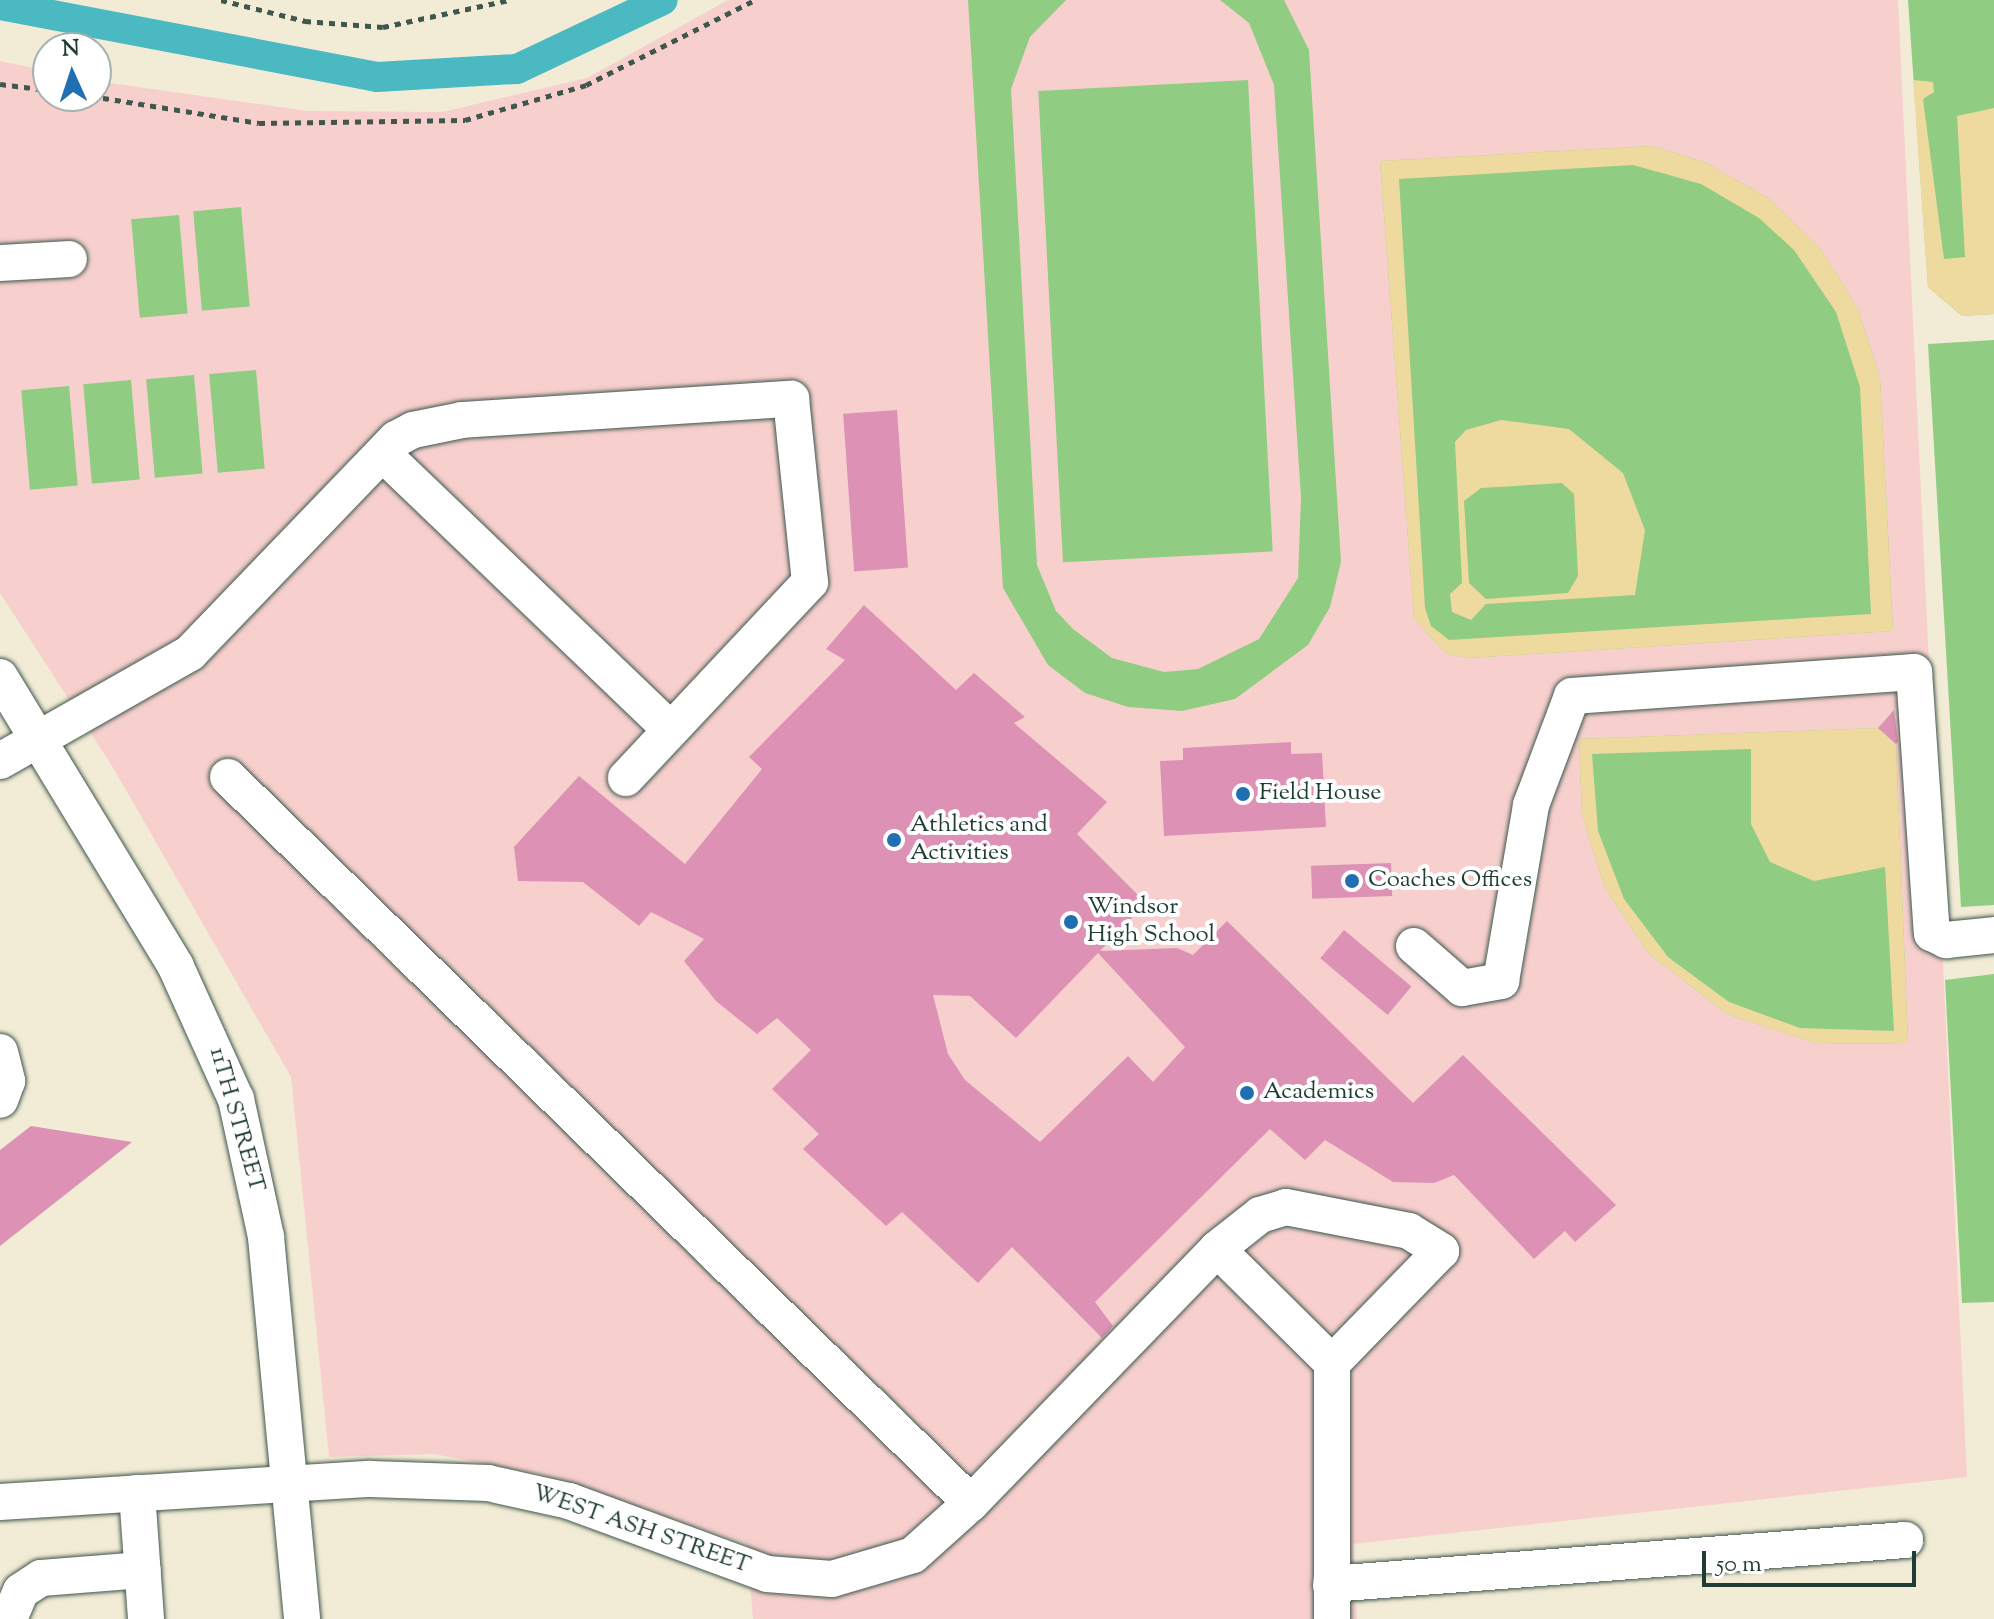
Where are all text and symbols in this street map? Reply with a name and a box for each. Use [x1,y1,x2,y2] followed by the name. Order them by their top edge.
[32,32,112,112] north arrow
[61,34,80,66] text: N
[1259,780,1381,808] place label: Field House
[1234,785,1252,803] marker: Field House
[910,812,1048,868] place label: Athletics and Activities
[885,831,903,849] marker: Athletics and Activities
[1368,867,1532,895] place label: Coaches Offices
[1343,872,1361,890] marker: Coaches Offices
[1087,894,1215,950] place label: Windsor High School
[1062,913,1080,931] marker: Windsor High School
[202,1044,270,1196] street label: 11TH STREET
[1263,1079,1374,1107] place label: Academics
[1238,1084,1256,1102] marker: Academics
[528,1479,754,1581] street label: WEST ASH STREET
[1706,1535,1920,1585] scale bar
[1716,1548,1762,1582] text: 50 m

